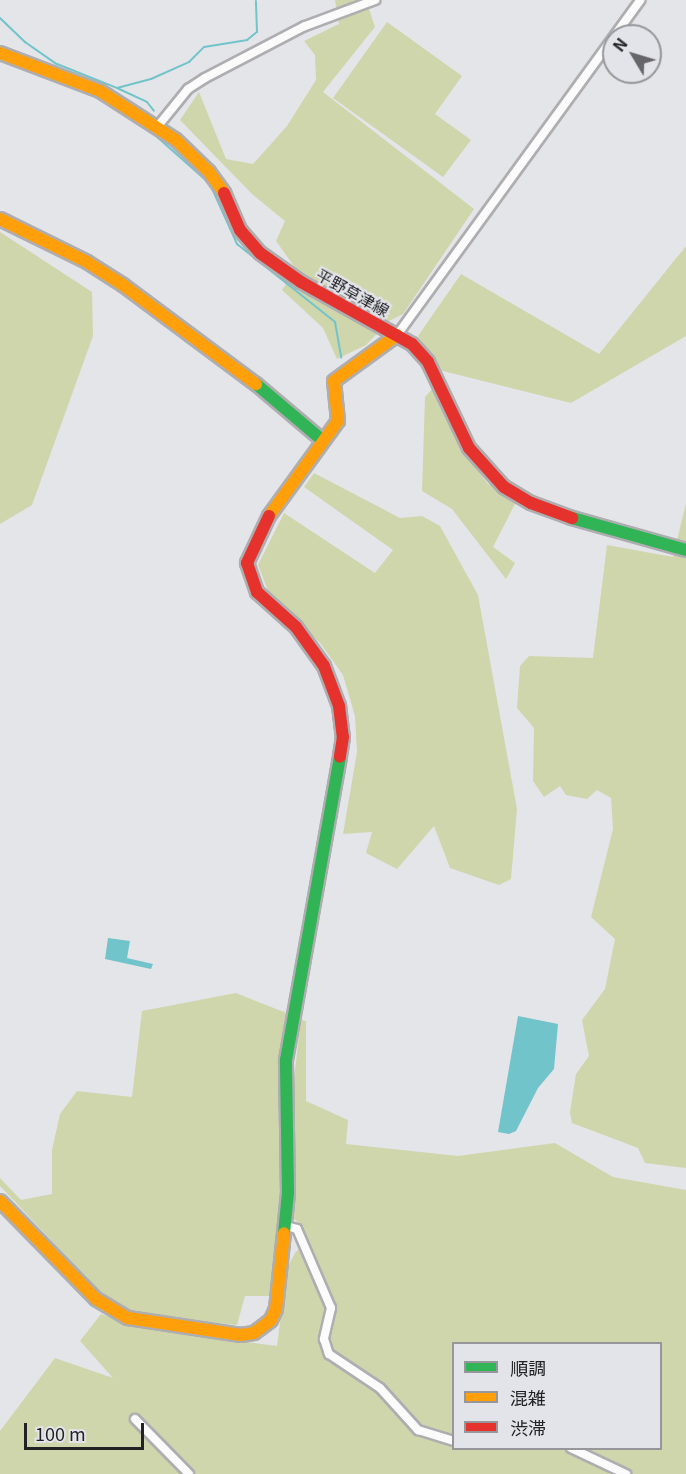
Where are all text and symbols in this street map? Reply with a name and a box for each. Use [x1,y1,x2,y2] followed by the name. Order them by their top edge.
[602,24,662,84] north arrow
[606,32,633,56] text: N
[313,264,393,320] street label: 平野草津線
[452,1342,662,1450] legend
[510,1354,546,1380] text: 順調
[510,1384,546,1410] text: 混雑
[27,1411,147,1449] scale bar
[510,1414,546,1440] text: 渋滞
[35,1420,86,1446] text: 100 m

